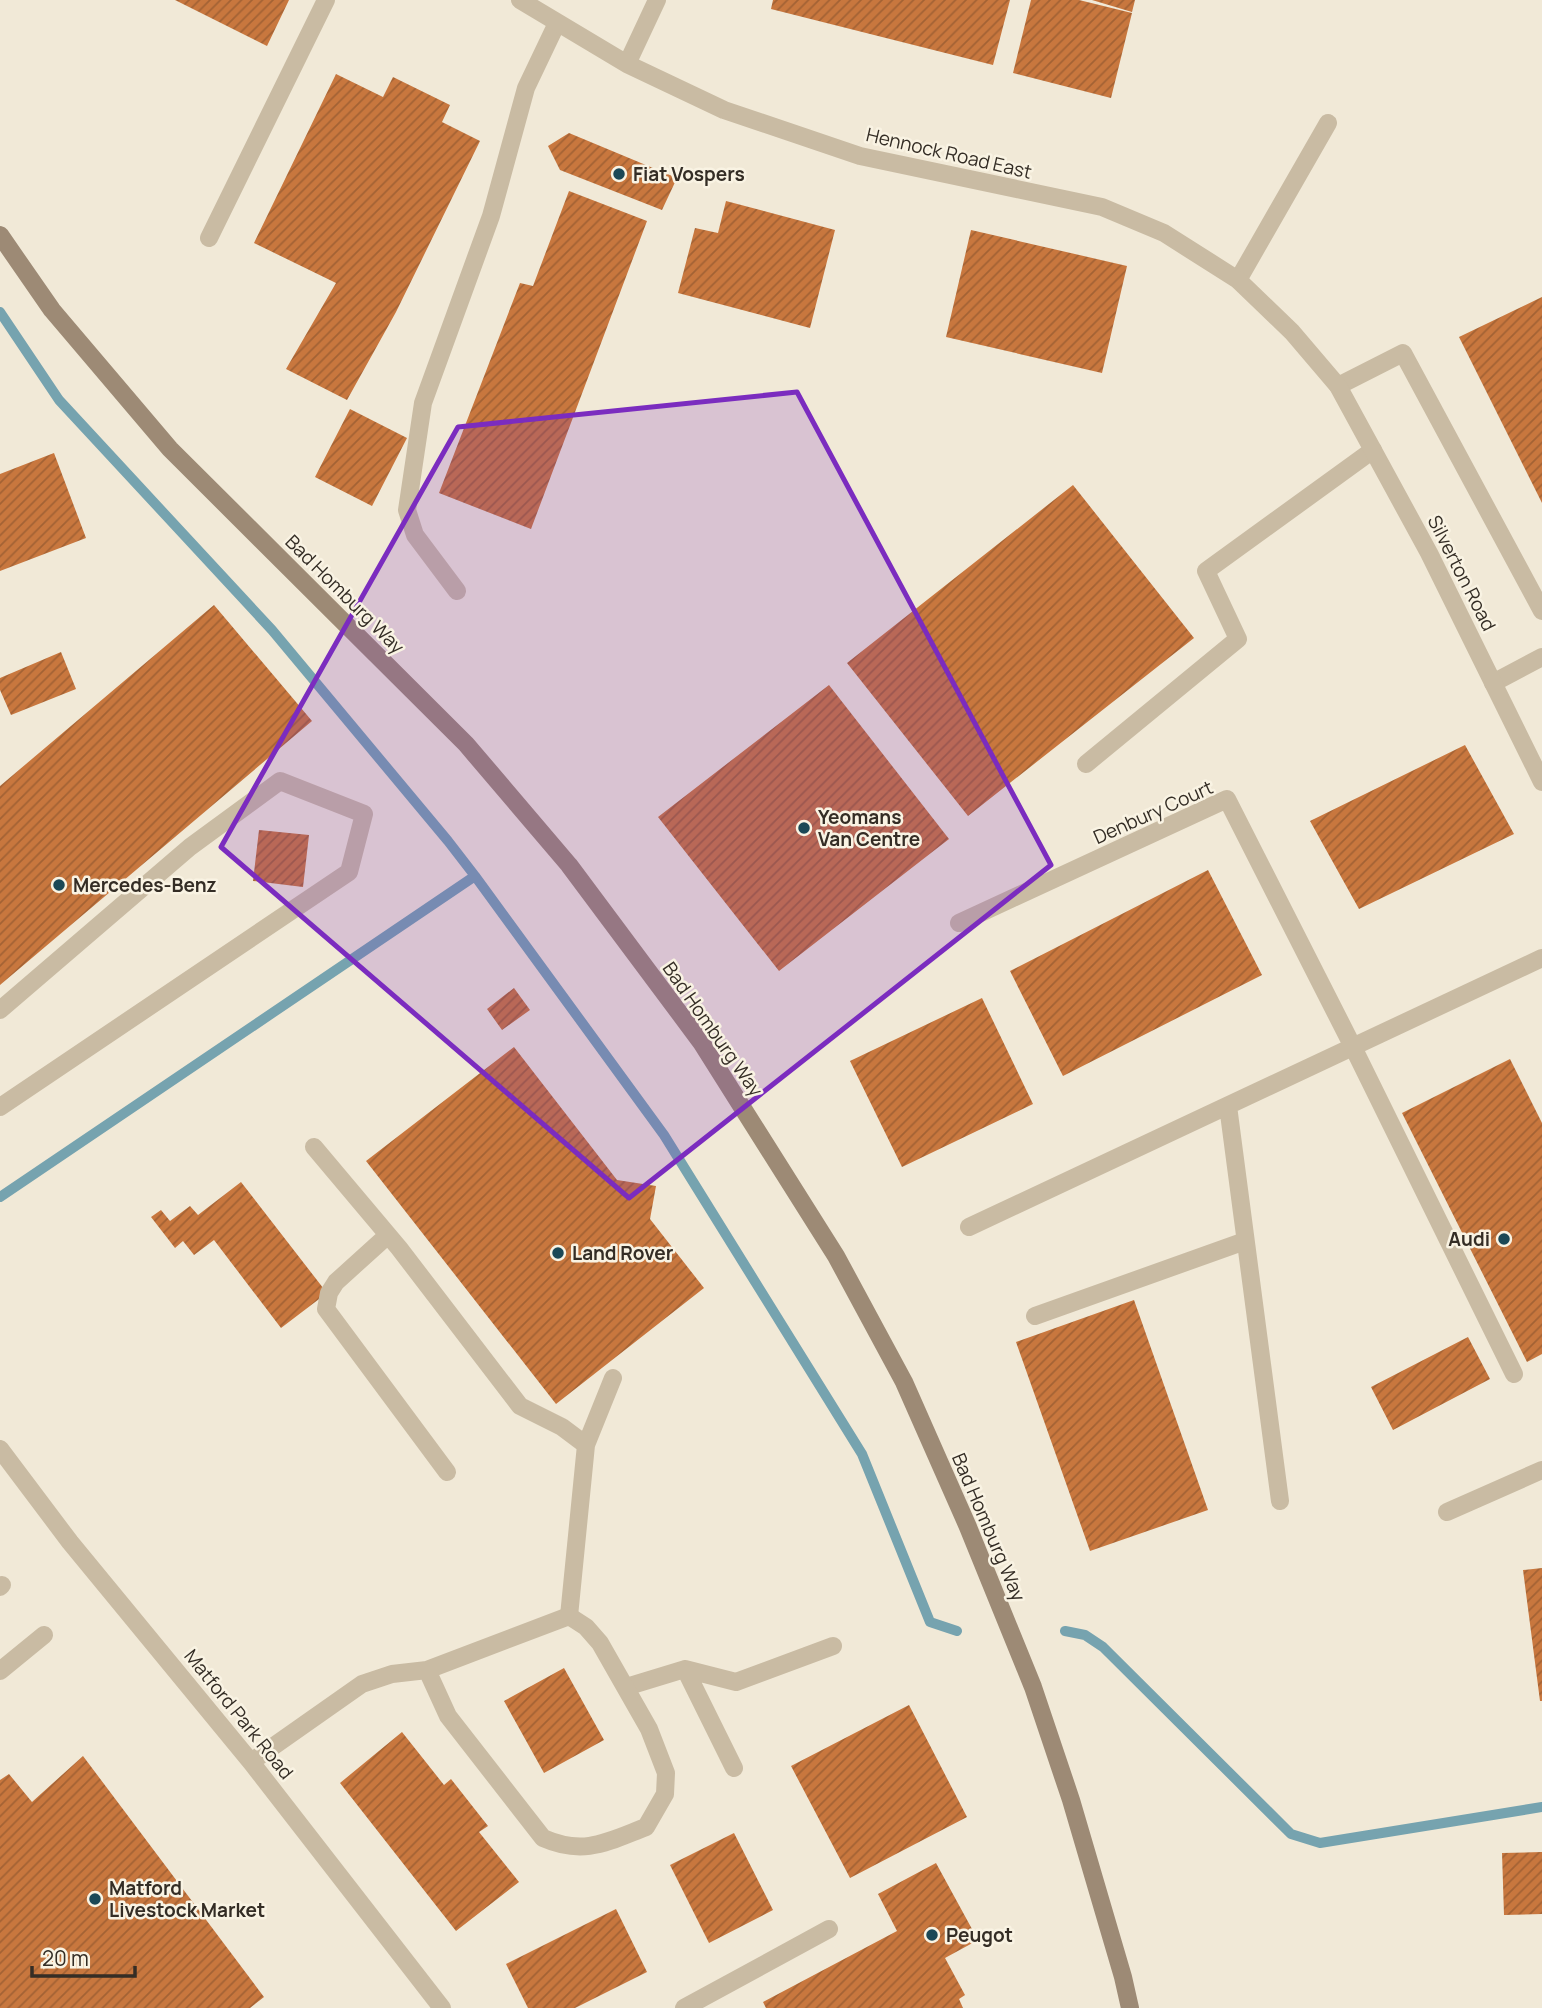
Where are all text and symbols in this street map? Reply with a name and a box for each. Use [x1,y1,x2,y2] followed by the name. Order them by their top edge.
[864,121,1034,185] street label: Hennock Road East
[633,161,745,187] place label: Fiat Vospers
[611,166,627,182] marker: Fiat Vospers
[1422,511,1502,635] street label: Silverton Road
[280,529,410,659] street label: Bad Homburg Way
[1089,774,1217,850] street label: Denbury Court
[818,804,920,852] place label: Yeomans Van Centre
[796,820,812,836] marker: Yeomans Van Centre
[73,872,217,898] place label: Mercedes-Benz
[51,877,67,893] marker: Mercedes-Benz
[657,957,769,1101] street label: Bad Homburg Way
[1448,1226,1490,1252] place label: Audi
[1496,1231,1512,1247] marker: Audi
[572,1240,674,1266] place label: Land Rover
[550,1245,566,1261] marker: Land Rover
[946,1449,1032,1605] street label: Bad Homburg Way
[179,1644,299,1784] street label: Matford Park Road
[109,1875,265,1923] place label: Matford Livestock Market
[87,1891,103,1907] marker: Matford Livestock Market
[946,1922,1013,1948] place label: Peugot
[924,1927,940,1943] marker: Peugot
[32,1934,135,1978] scale bar
[42,1944,89,1972] text: 20 m

